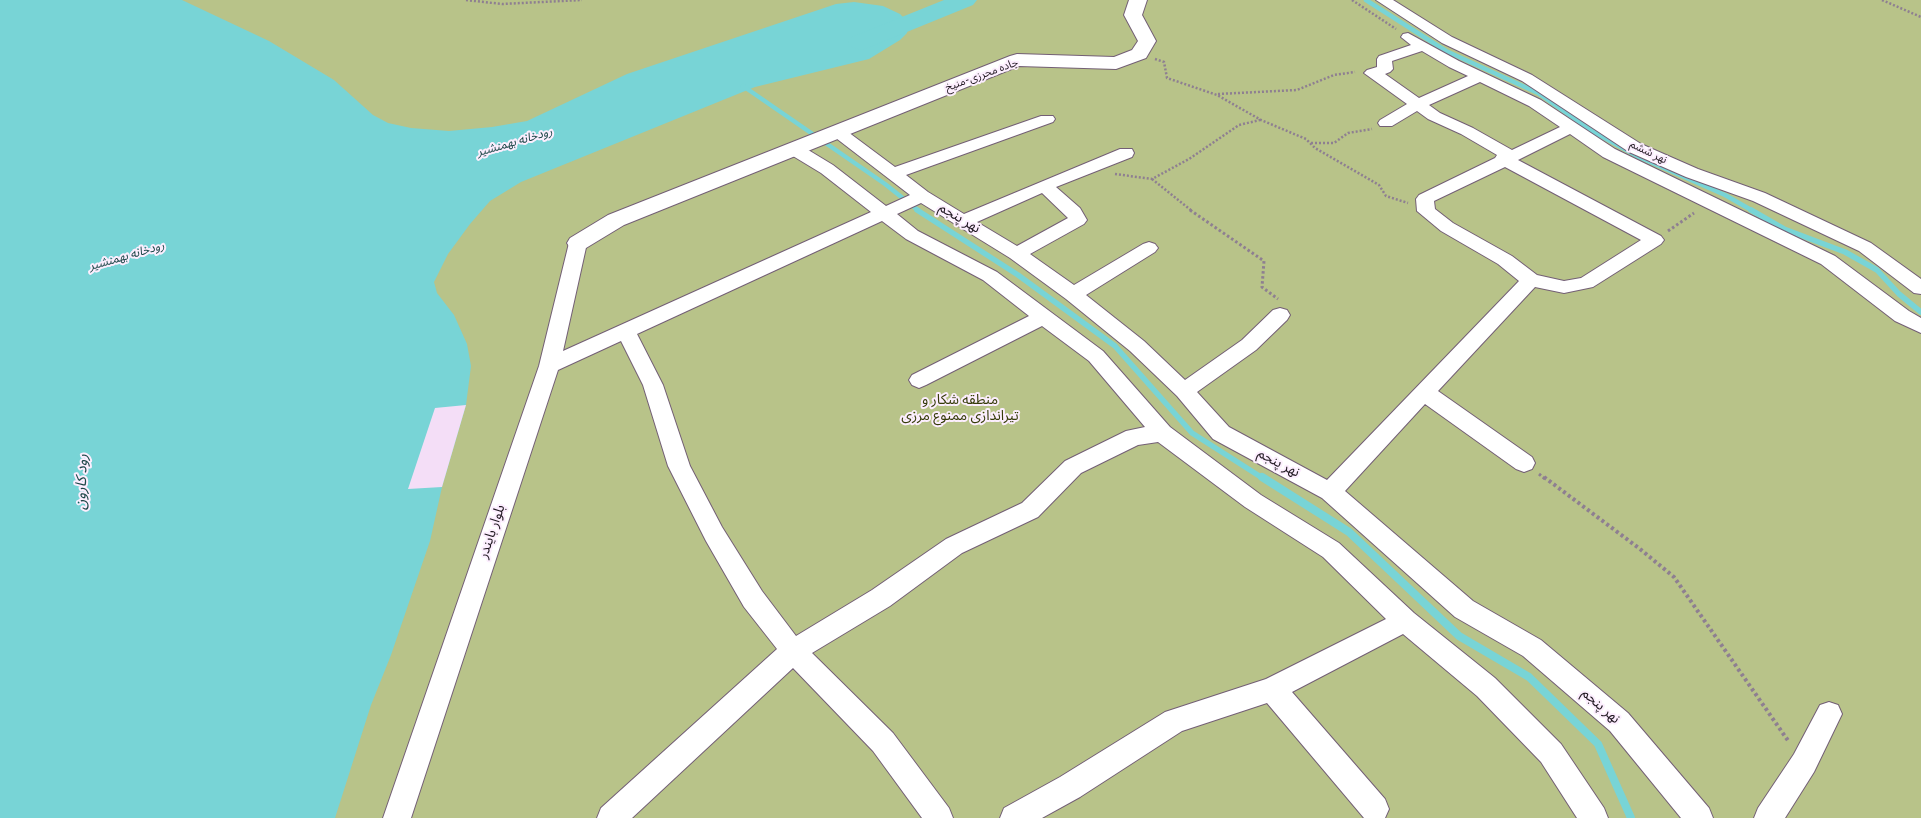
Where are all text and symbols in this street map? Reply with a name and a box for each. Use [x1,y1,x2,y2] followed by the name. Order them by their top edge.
[944,57,1020,95] street label: جاده محرزی-منیخ
[476,125,554,161] water label: رودخانه بهمنشیر
[1627,138,1669,168] street label: نهر ششم
[935,200,983,238] street label: نهر پنجم
[88,239,166,275] water label: رودخانه بهمنشیر
[901,393,1019,426] park label: منطقه شکار و تیراندازی ممنوع مرزی
[1254,446,1302,482] street label: نهر پنجم
[73,454,93,510] water label: رود کارون
[476,503,510,561] street label: بلوار بایندر
[1577,686,1623,728] street label: نهر پنجم

